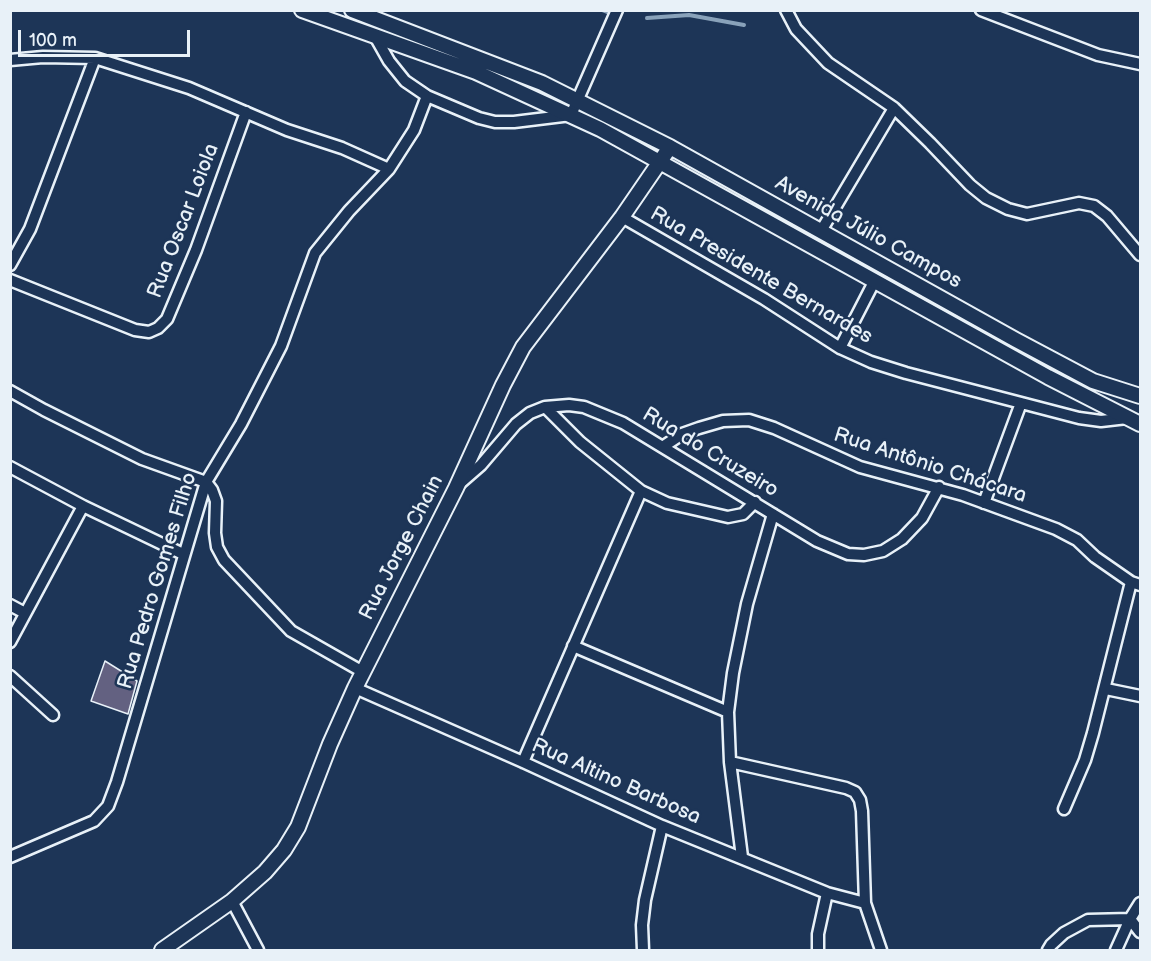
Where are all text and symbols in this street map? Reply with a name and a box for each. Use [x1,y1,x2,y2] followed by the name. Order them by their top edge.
[21,18,194,56] scale bar
[29,30,77,51] text: 100 m
[143,140,225,302] street label: Rua Oscar Loiola
[770,171,966,295] street label: Avenida Júlio Campos
[645,202,877,350] street label: Rua Presidente Bernardes
[637,402,783,504] street label: Rua do Cruzeiro
[830,423,1030,509] street label: Rua Antônio Chácara
[113,470,203,692] street label: Rua Pedro Gomes Filho
[355,471,449,625] street label: Rua Jorge Chain
[528,733,704,831] street label: Rua Altino Barbosa

